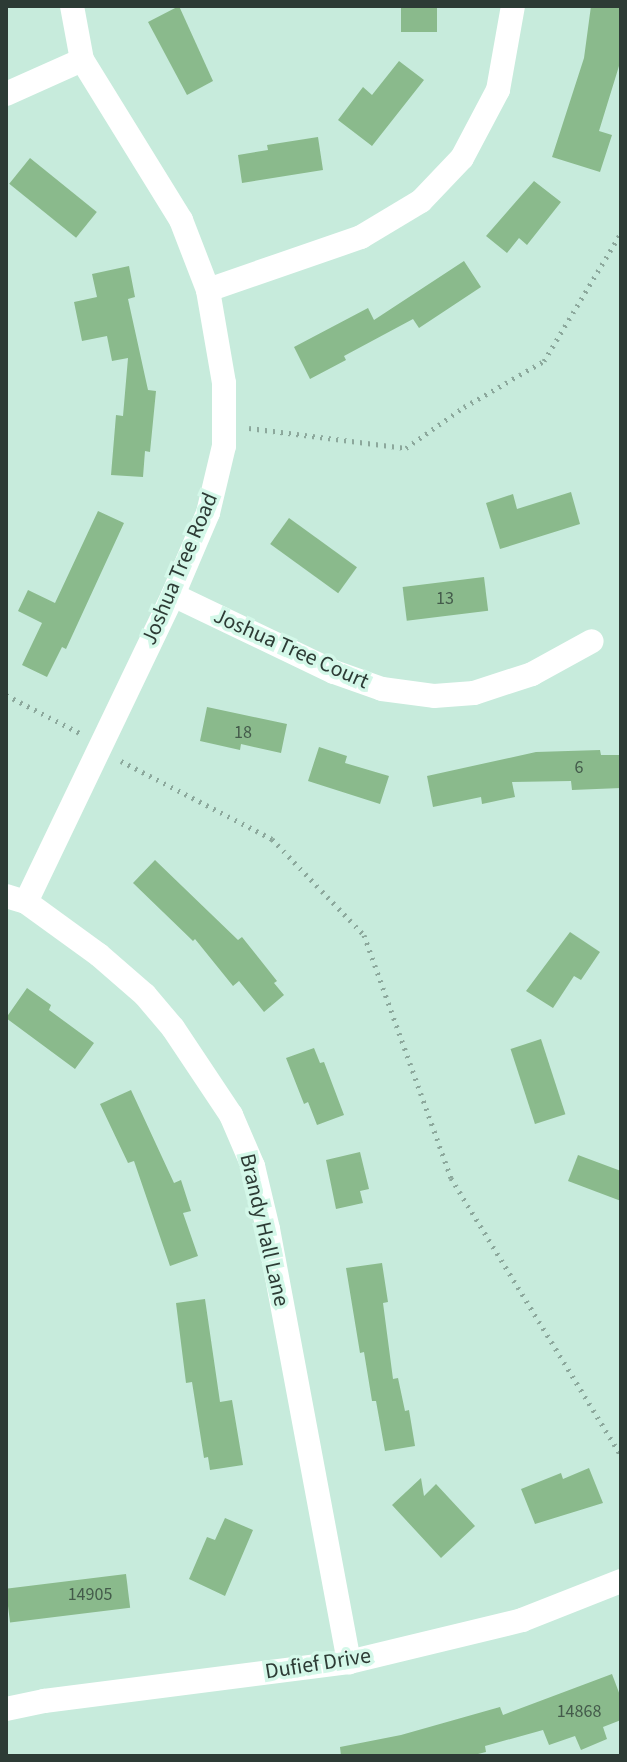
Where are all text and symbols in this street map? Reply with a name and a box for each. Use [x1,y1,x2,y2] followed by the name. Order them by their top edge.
[136,489,224,649] street label: Joshua Tree Road
[436,588,454,610] house number: 13
[209,603,373,695] street label: Joshua Tree Court
[234,722,252,744] house number: 18
[575,757,583,779] house number: 6
[234,1151,294,1309] street label: Brandy Hall Lane
[68,1584,112,1606] house number: 14905
[263,1643,373,1685] street label: Dufief Drive
[557,1701,601,1723] house number: 14868

